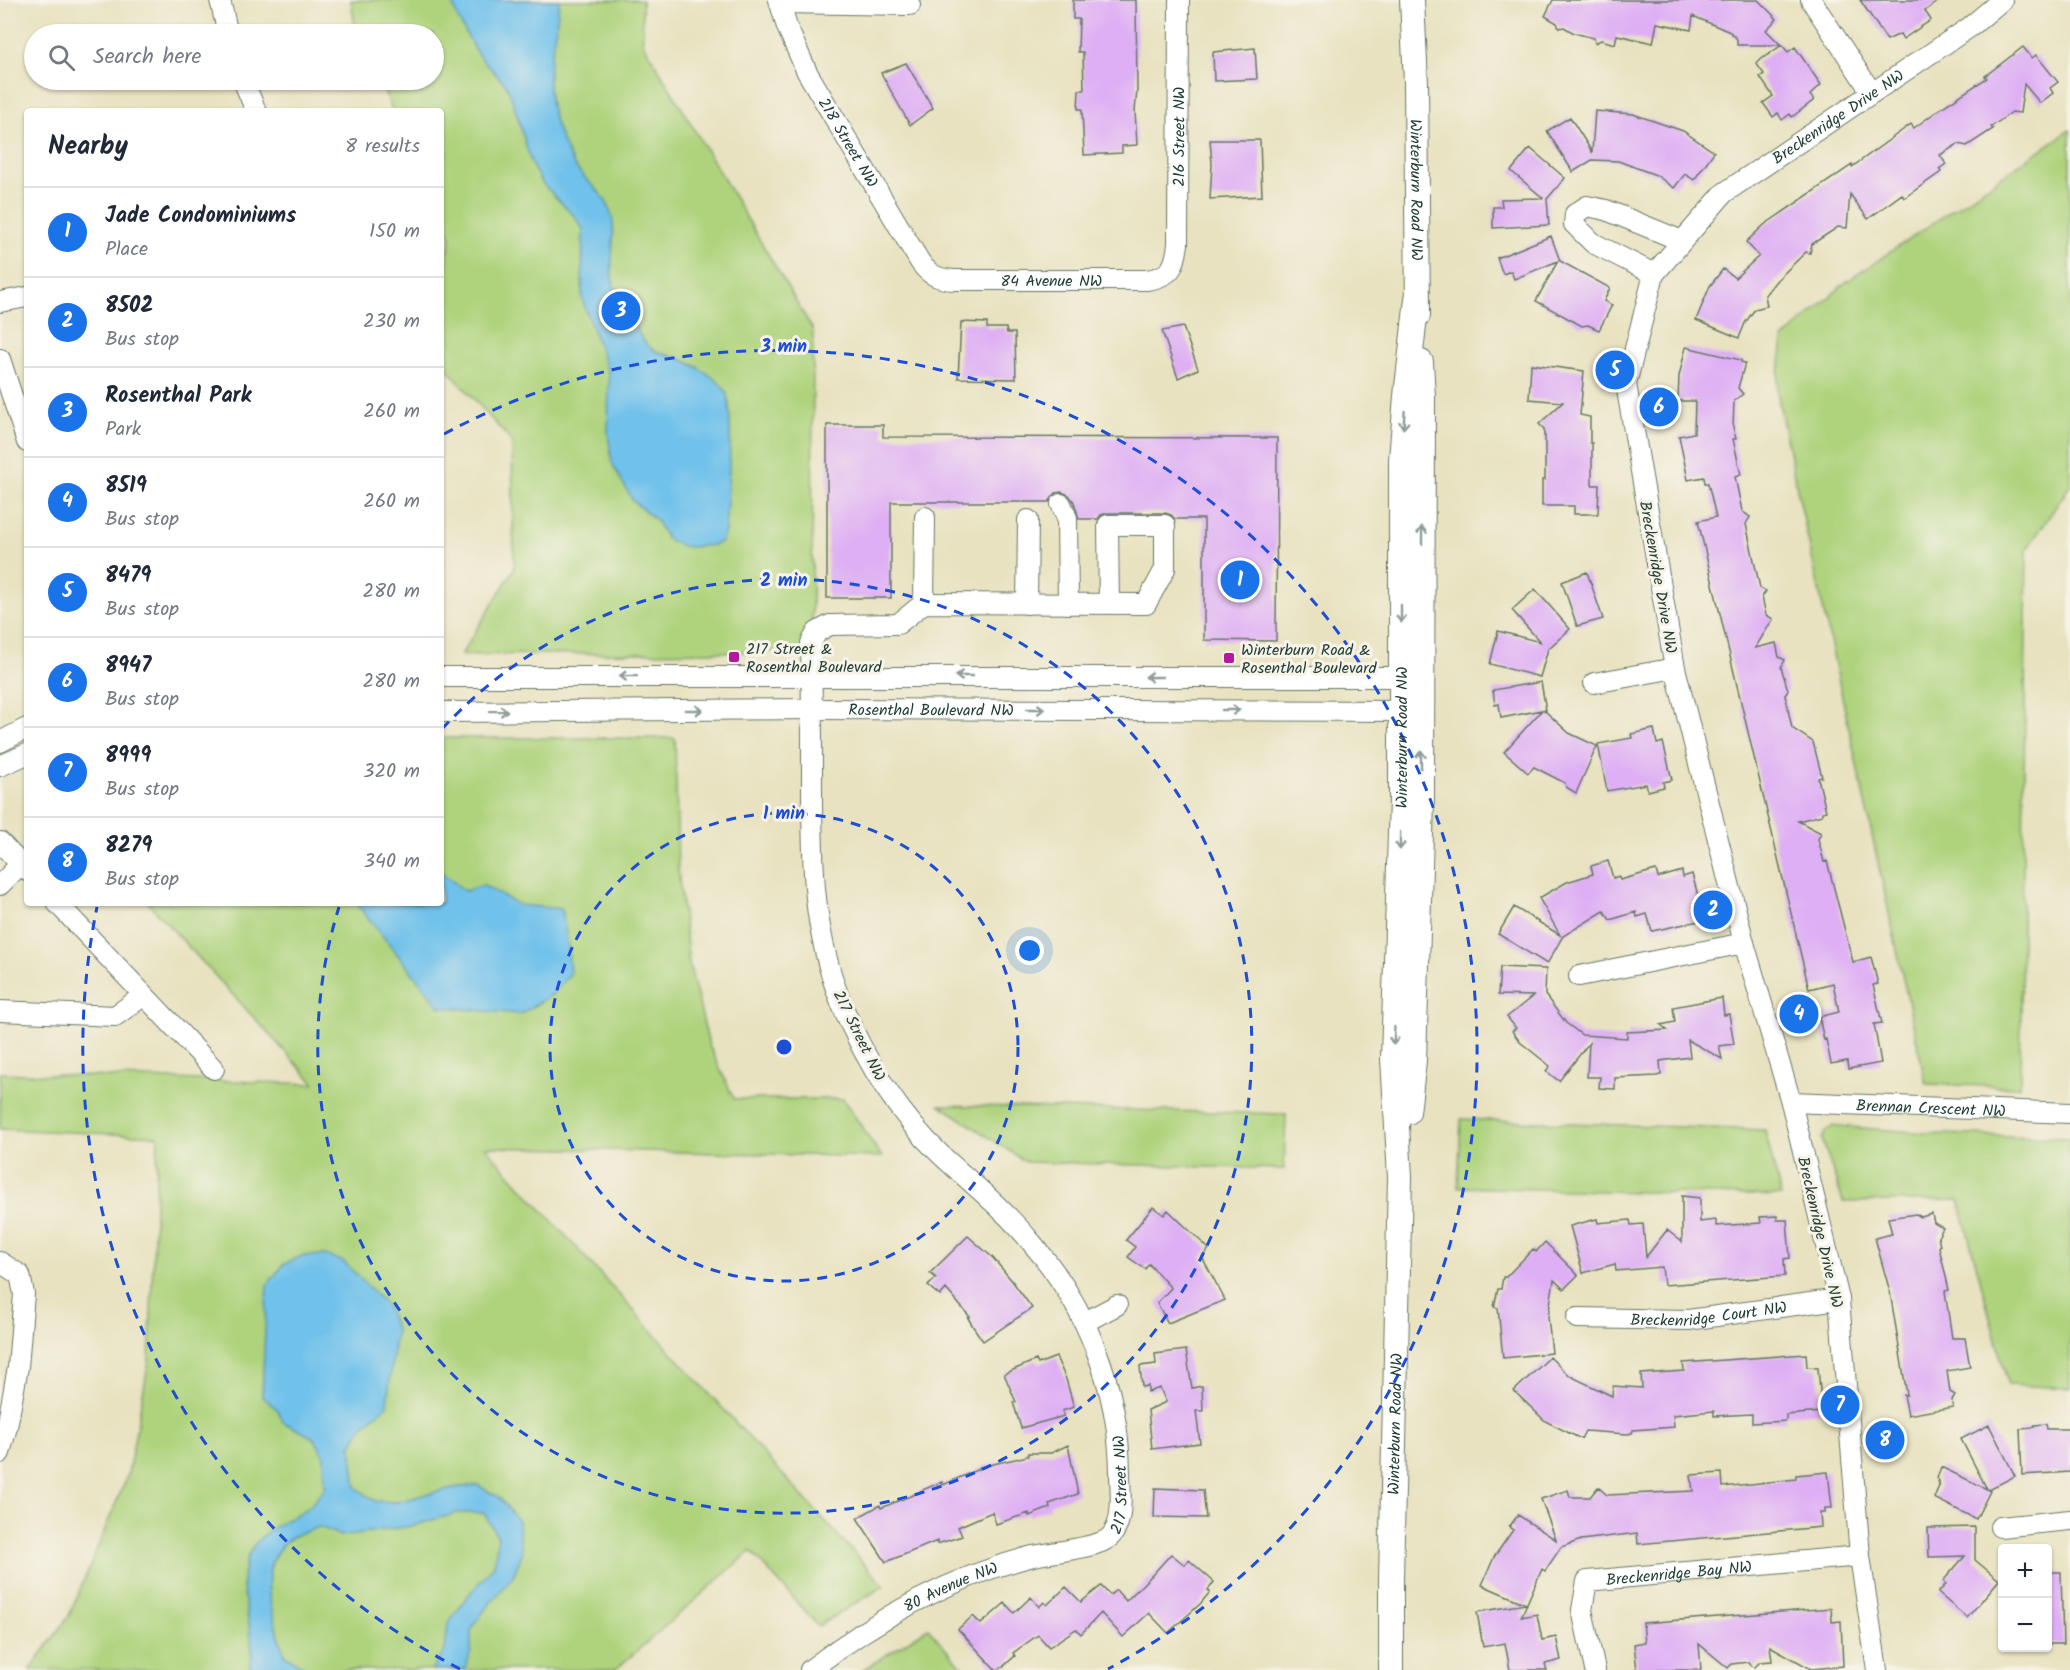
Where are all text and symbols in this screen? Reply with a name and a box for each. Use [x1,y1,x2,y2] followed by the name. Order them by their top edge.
[24,24,444,90] search box
[93,40,201,75] text: Search here
[45,41,78,74] icon: search
[1767,64,1909,171] street label: Breckenridge Drive NW
[1167,87,1193,187] street label: 216 Street NW
[811,93,884,193] street label: 218 Street NW
[1402,119,1429,261] street label: Winterburn Road NW
[48,126,128,168] text: Nearby
[345,131,420,163] text: 8 results
[105,199,296,234] text: Jade Condominiums
[64,216,71,248] text: 1
[369,216,420,248] text: 150 m
[105,234,148,266] text: Place
[1000,269,1102,294] street label: 84 Avenue NW
[602,288,640,334] pin: 3
[105,289,153,324] text: 8502
[62,306,73,338] text: 2
[363,306,420,338] text: 230 m
[105,324,179,356] text: Bus stop
[760,333,807,362] text: 3 min
[1596,348,1634,392] pin: 5
[105,379,251,414] text: Rosenthal Park
[1640,384,1678,430] pin: 6
[62,396,73,428] text: 3
[363,396,420,428] text: 260 m
[1398,409,1409,429] one-way arrow
[105,414,141,446] text: Park
[105,469,147,504] text: 8519
[62,486,73,518] text: 4
[363,486,420,518] text: 260 m
[1632,499,1683,655] street label: Breckenridge Drive NW
[105,504,179,536] text: Bus stop
[1416,525,1428,545] one-way arrow
[1220,558,1260,602] pin: 1
[105,559,152,594] text: 8479
[761,567,807,596] text: 2 min
[62,576,73,608] text: 5
[362,576,420,608] text: 280 m
[105,594,179,626] text: Bus stop
[1395,604,1407,624] one-way arrow
[746,637,883,680] place label: 217 Street & Rosenthal Boulevard
[1241,638,1378,681] place label: Winterburn Road & Rosenthal Boulevard
[105,649,152,684] text: 8947
[727,650,741,664] marker: 217 Street & Rosenthal Boulevard
[1222,651,1236,665] marker: Winterburn Road & Rosenthal Boulevard
[62,666,73,698] text: 6
[362,666,420,698] text: 280 m
[1390,667,1415,809] street label: Winterburn Road NW
[618,670,638,682] one-way arrow
[954,670,974,682] one-way arrow
[1144,671,1164,683] one-way arrow
[105,684,179,716] text: Bus stop
[848,698,1014,724] street label: Rosenthal Boulevard NW
[1026,703,1046,715] one-way arrow
[684,704,704,715] one-way arrow
[1221,704,1241,716] one-way arrow
[489,705,509,717] one-way arrow
[105,739,151,774] text: 8999
[1415,749,1427,769] one-way arrow
[63,756,72,788] text: 7
[363,756,420,788] text: 320 m
[105,774,179,806] text: Bus stop
[763,800,805,829] text: 1 min
[105,829,152,864] text: 8279
[1395,830,1406,850] one-way arrow
[62,846,73,878] text: 8
[364,846,420,878] text: 340 m
[105,864,179,896] text: Bus stop
[1694,888,1732,932] pin: 2
[1015,936,1044,965] your location
[826,986,891,1085] street label: 217 Street NW
[1780,992,1818,1036] pin: 4
[1389,1025,1400,1045] one-way arrow
[774,1037,794,1057] centre of rings
[1855,1094,2006,1124] street label: Brennan Crescent NW
[1790,1154,1849,1310] street label: Breckenridge Drive NW
[1630,1295,1789,1334] street label: Breckenridge Court NW
[1382,1353,1410,1495] street label: Winterburn Road NW
[1820,1382,1860,1428] pin: 7
[1866,1418,1904,1462] pin: 8
[1104,1434,1135,1539] street label: 217 Street NW
[1998,1544,2052,1652] map controls
[1998,1544,2052,1598] button: +
[1605,1555,1753,1593] street label: Breckenridge Bay NW
[899,1556,1001,1620] street label: 80 Avenue NW
[1998,1598,2052,1652] button: −

